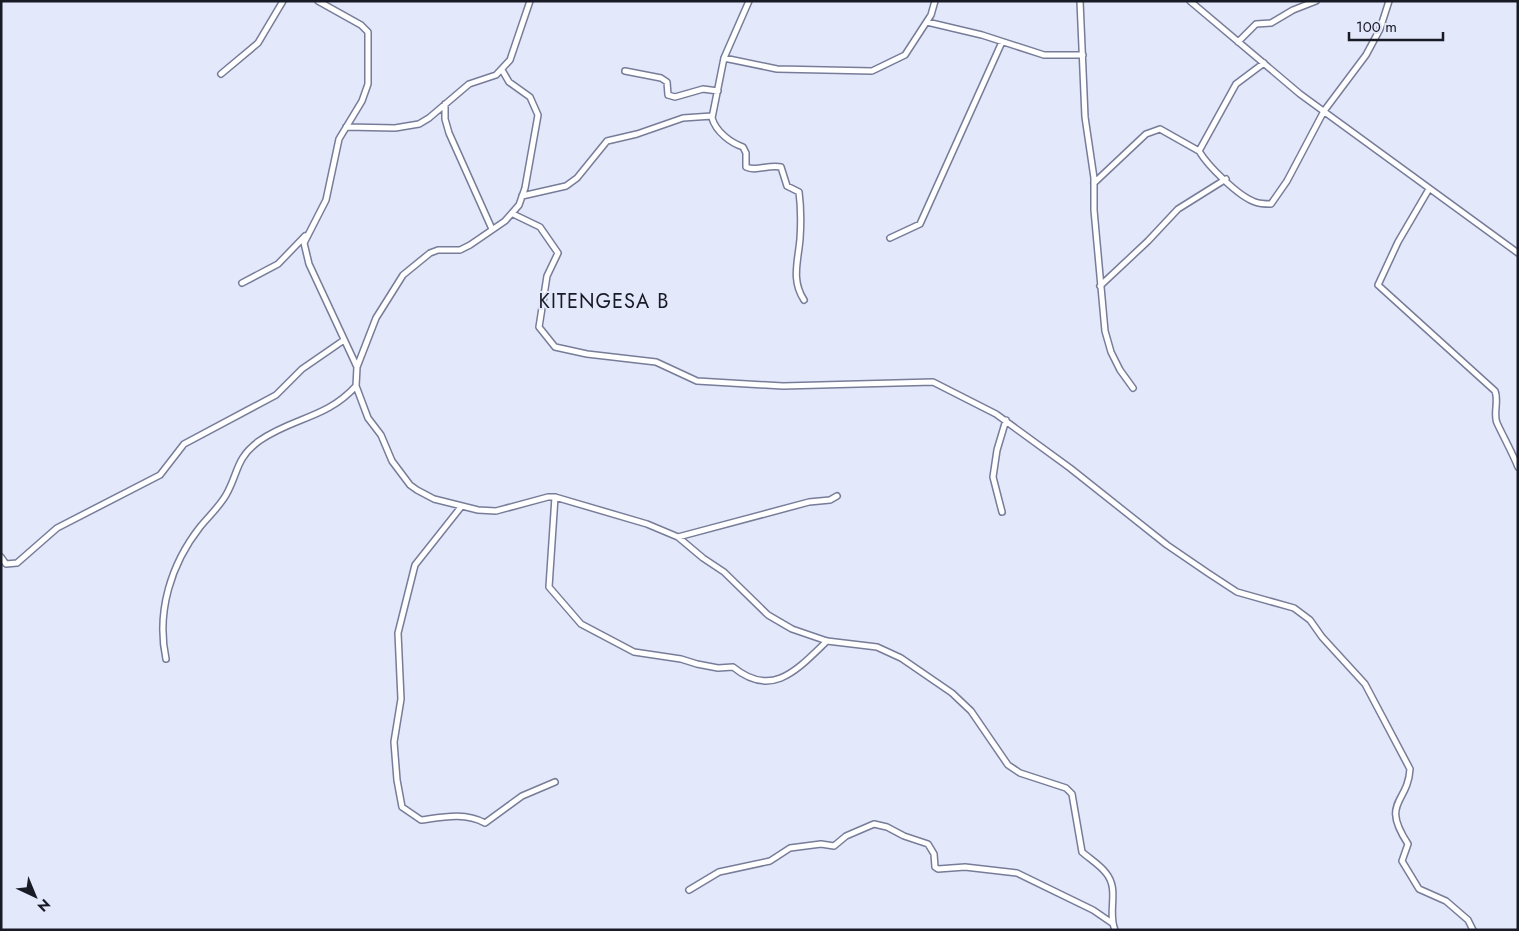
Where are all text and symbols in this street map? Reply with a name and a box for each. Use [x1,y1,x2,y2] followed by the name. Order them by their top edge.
[1349,10,1443,42] scale bar
[1356,16,1397,38] text: 100 m
[539,287,669,316] district label: KITENGESA B
[10,871,60,921] north arrow
[33,894,55,916] text: N

